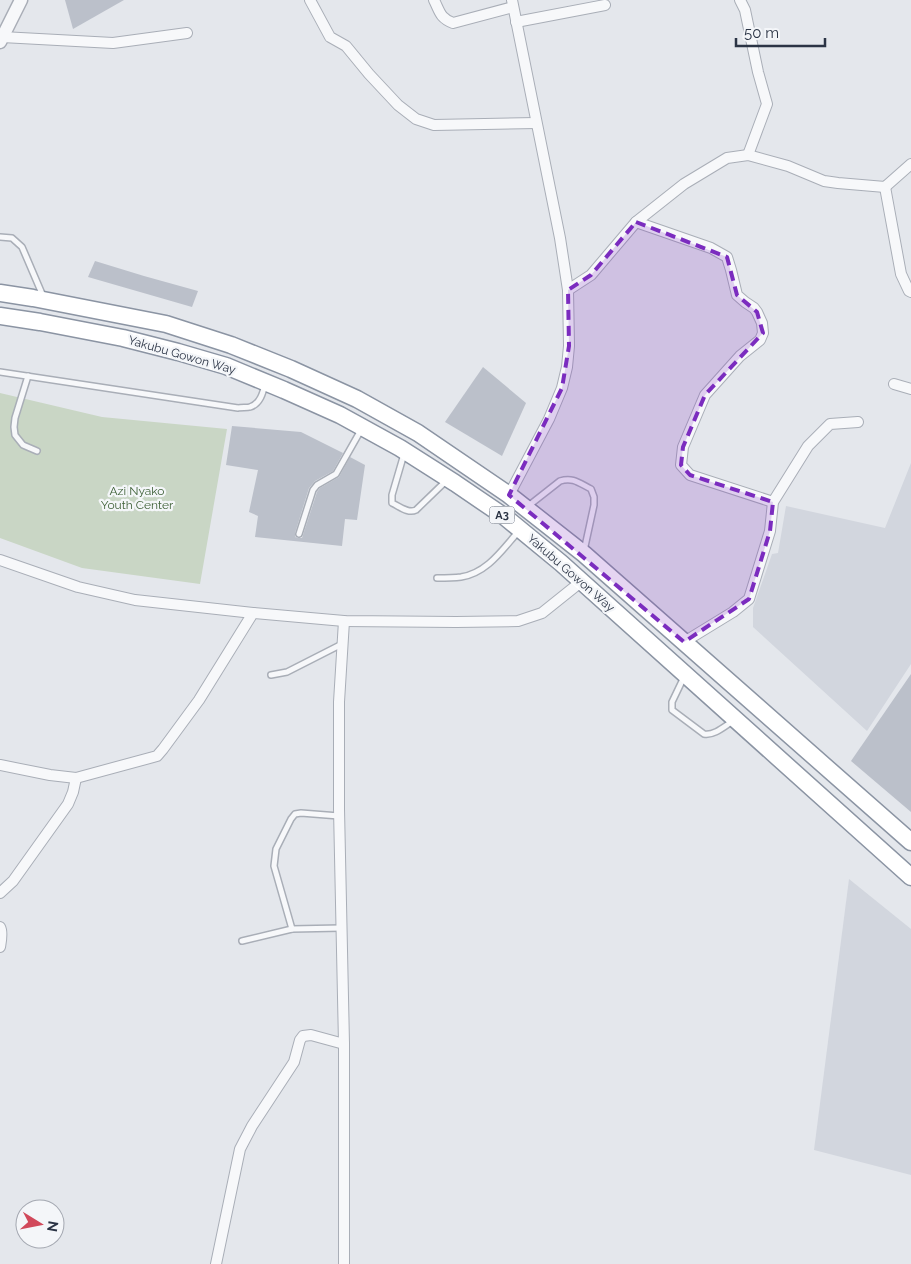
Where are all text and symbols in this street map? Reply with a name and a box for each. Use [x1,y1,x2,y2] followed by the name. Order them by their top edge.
[736,15,825,47] scale bar
[744,24,779,42] text: 50 m
[127,333,238,377] street label: Yakubu Gowon Way
[101,484,174,512] park label: Azi Nyako Youth Center
[490,506,514,524] road number: A3
[525,531,618,615] street label: Yakubu Gowon Way
[15,1199,65,1249] north arrow
[44,1220,62,1233] text: N

